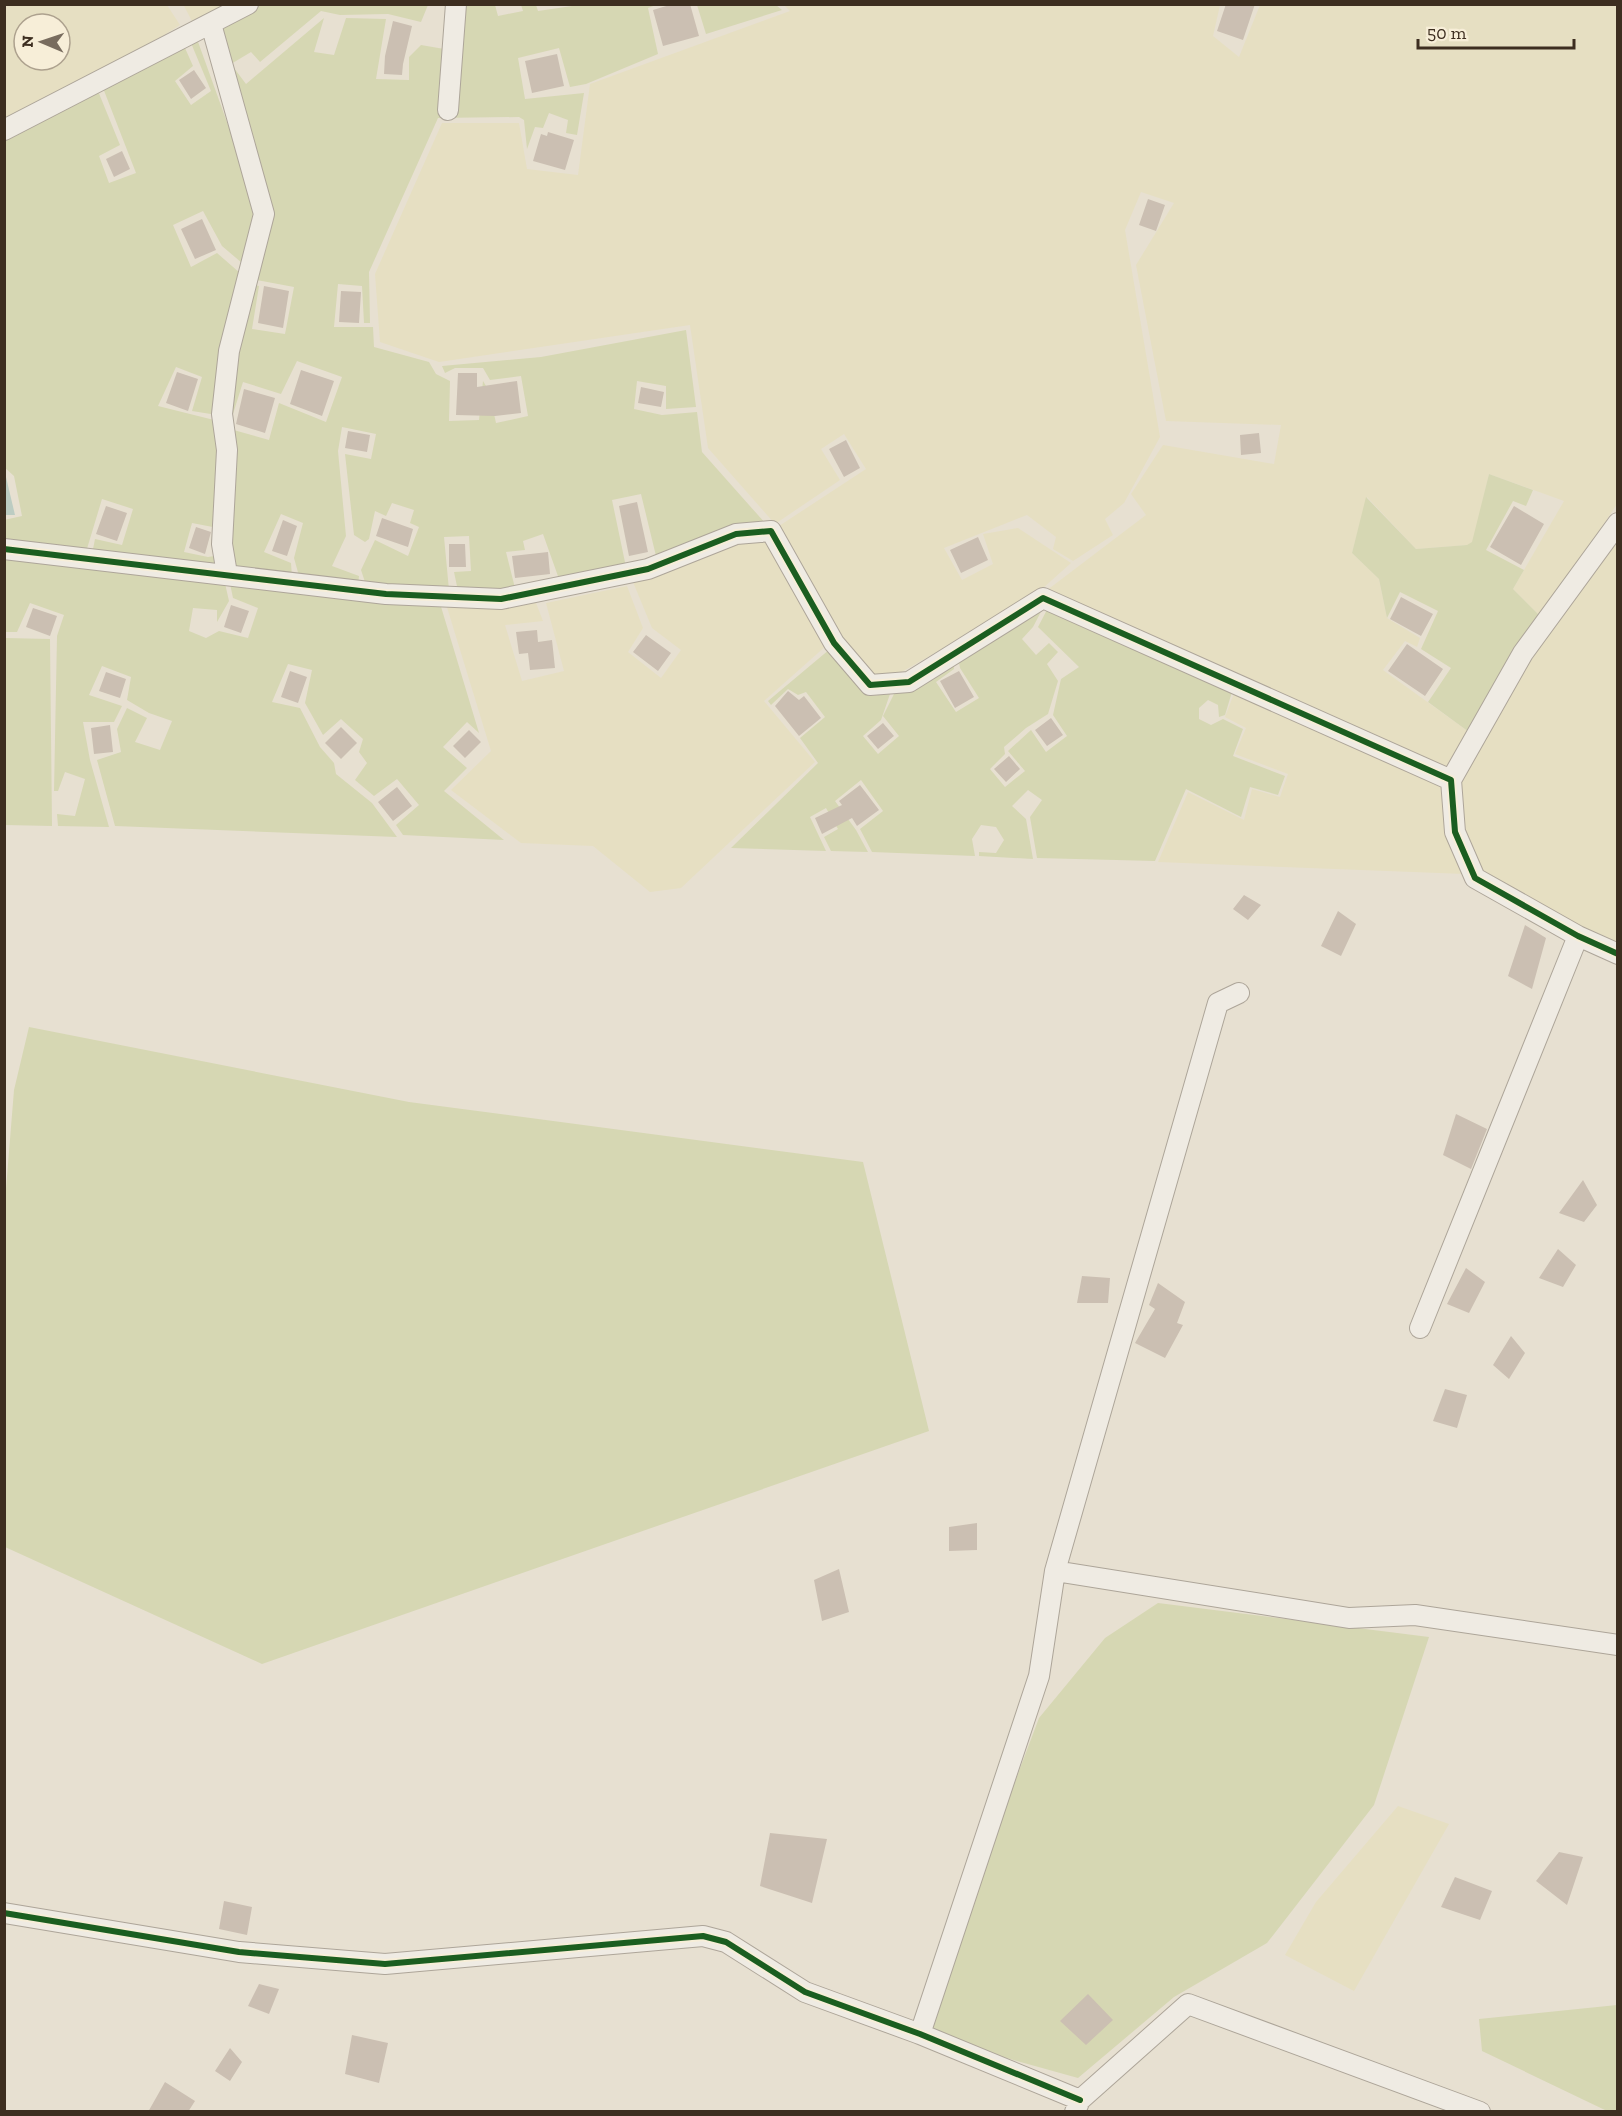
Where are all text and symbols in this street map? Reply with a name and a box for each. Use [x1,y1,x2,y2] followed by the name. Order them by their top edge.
[12,12,72,72] north arrow
[1418,12,1574,50] scale bar
[1427,22,1467,44] text: 50 m
[18,35,37,48] text: N

